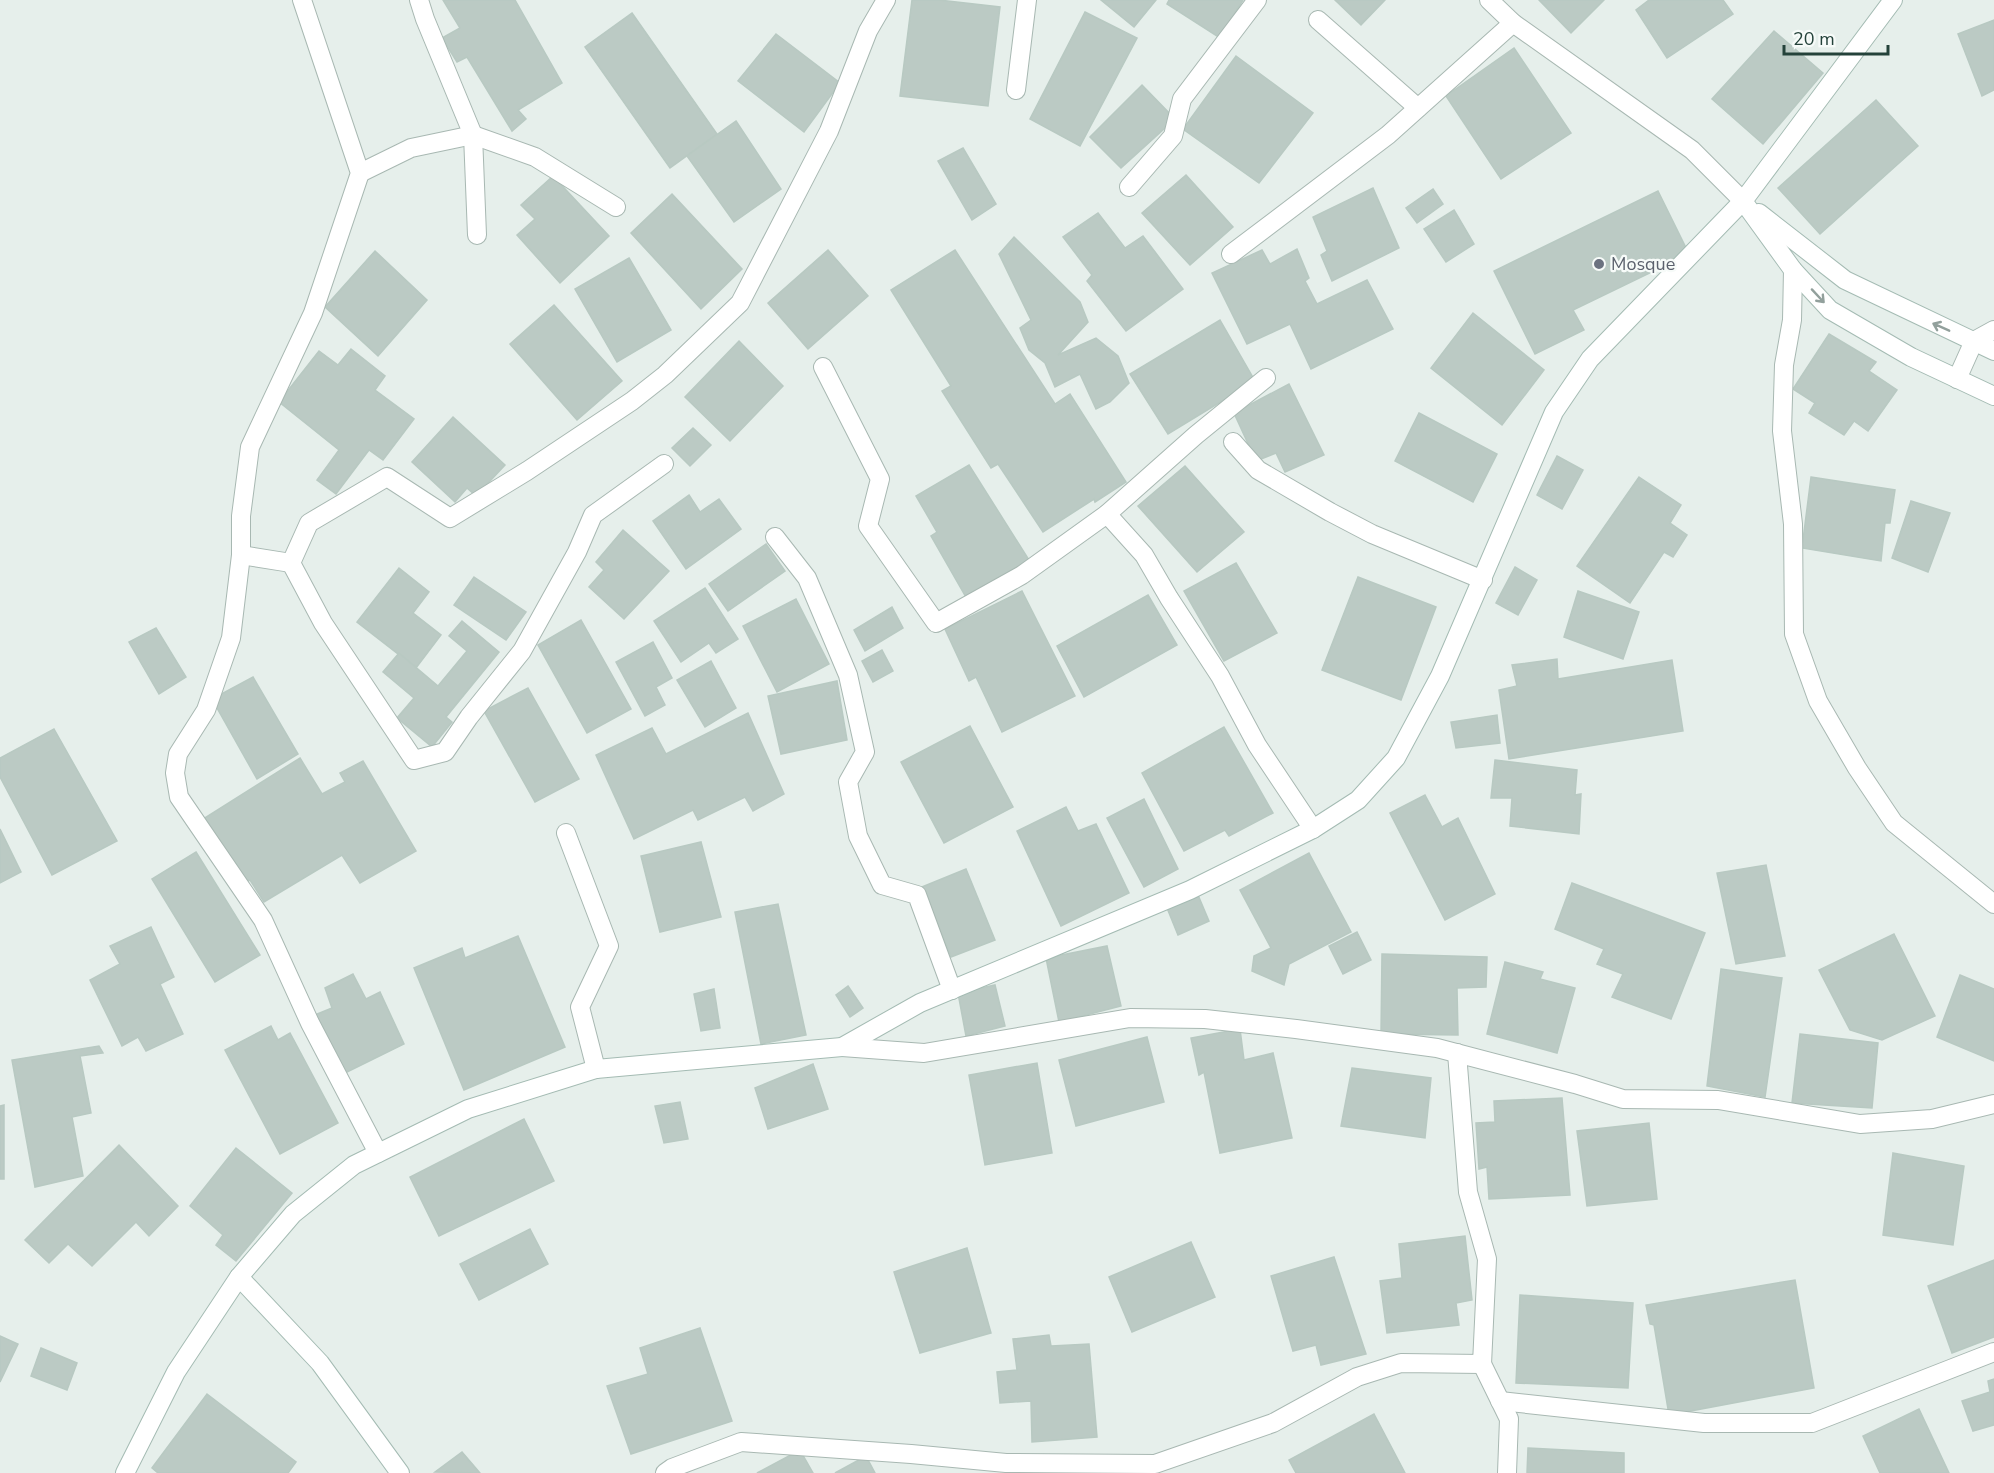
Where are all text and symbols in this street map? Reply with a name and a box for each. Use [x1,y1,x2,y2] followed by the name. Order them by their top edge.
[1784,18,1888,56] scale bar
[1793,27,1835,51] text: 20 m
[1611,252,1675,276] place label: Mosque
[1592,257,1606,271] marker: Mosque
[1810,289,1825,304] one-way arrow
[1932,320,1950,332] one-way arrow

